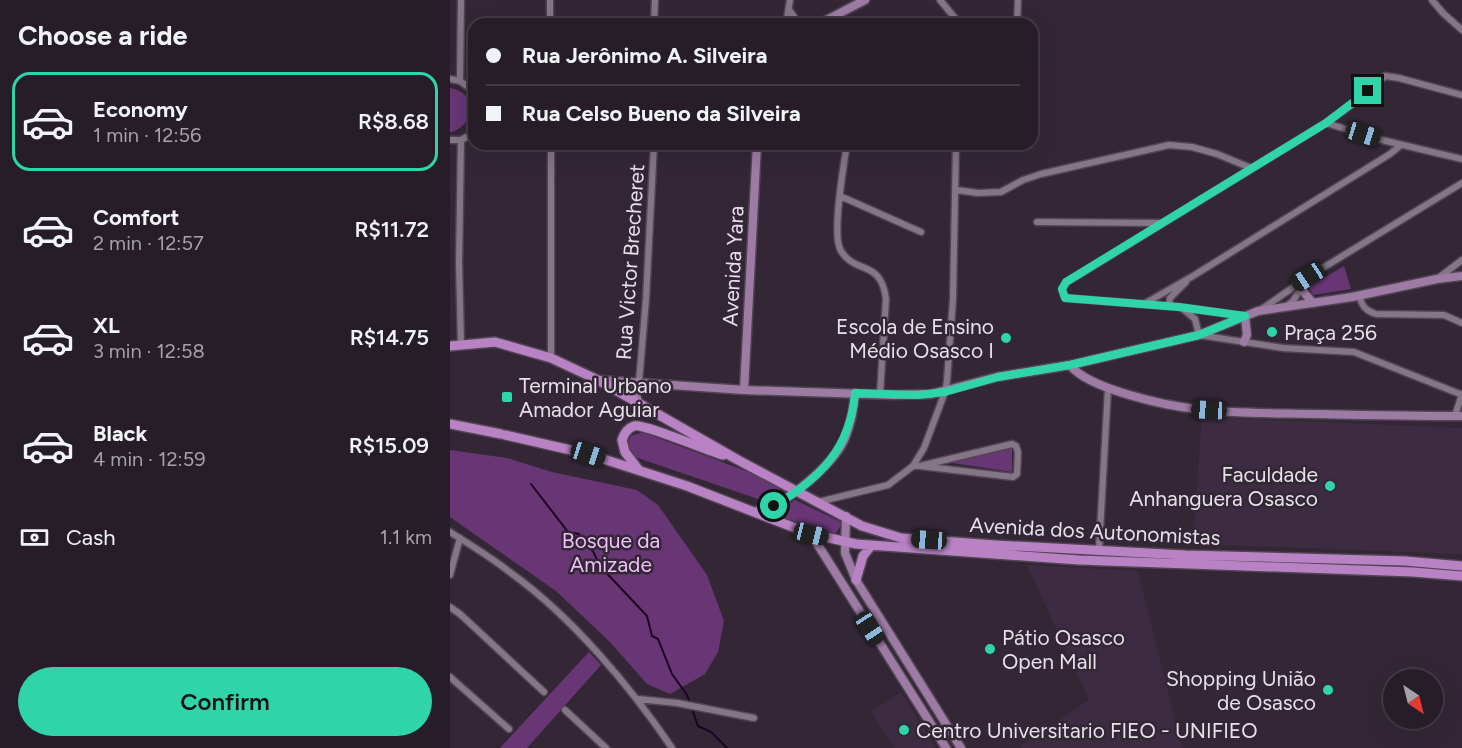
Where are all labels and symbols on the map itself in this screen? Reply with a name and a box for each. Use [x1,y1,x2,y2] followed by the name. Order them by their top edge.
[1354,77,1381,104] route end
[1343,120,1383,148] car
[611,163,649,361] street label: Rua Victor Brecheret
[717,205,749,327] street label: Avenida Yara
[1288,260,1328,294] car
[836,314,994,363] place label: Escola de Ensino Médio Osasco I
[1284,320,1377,345] place label: Praça 256
[1265,325,1279,339] marker: Praça 256
[999,331,1013,345] marker: Escola de Ensino Médio Osasco I
[519,373,672,422] place label: Terminal Urbano Amador Aguiar
[500,390,514,404] marker: Terminal Urbano Amador Aguiar
[1191,400,1227,420] car
[568,440,608,468] car
[1129,462,1318,511] place label: Faculdade Anhanguera Osasco
[1323,479,1337,493] marker: Faculdade Anhanguera Osasco
[760,492,787,519] route start
[969,512,1221,550] street label: Avenida dos Autonomistas
[791,521,831,547] car
[562,528,660,577] park label: Bosque da Amizade
[910,530,948,550] car
[853,608,887,648] car
[1002,625,1125,674] place label: Pátio Osasco Open Mall
[983,642,997,656] marker: Pátio Osasco Open Mall
[1166,666,1316,715] place label: Shopping União de Osasco
[1383,669,1443,729] north arrow
[1321,683,1335,697] marker: Shopping União de Osasco
[916,718,1258,743] place label: Centro Universitario FIEO - UNIFIEO
[897,723,911,737] marker: Centro Universitario FIEO - UNIFIEO

